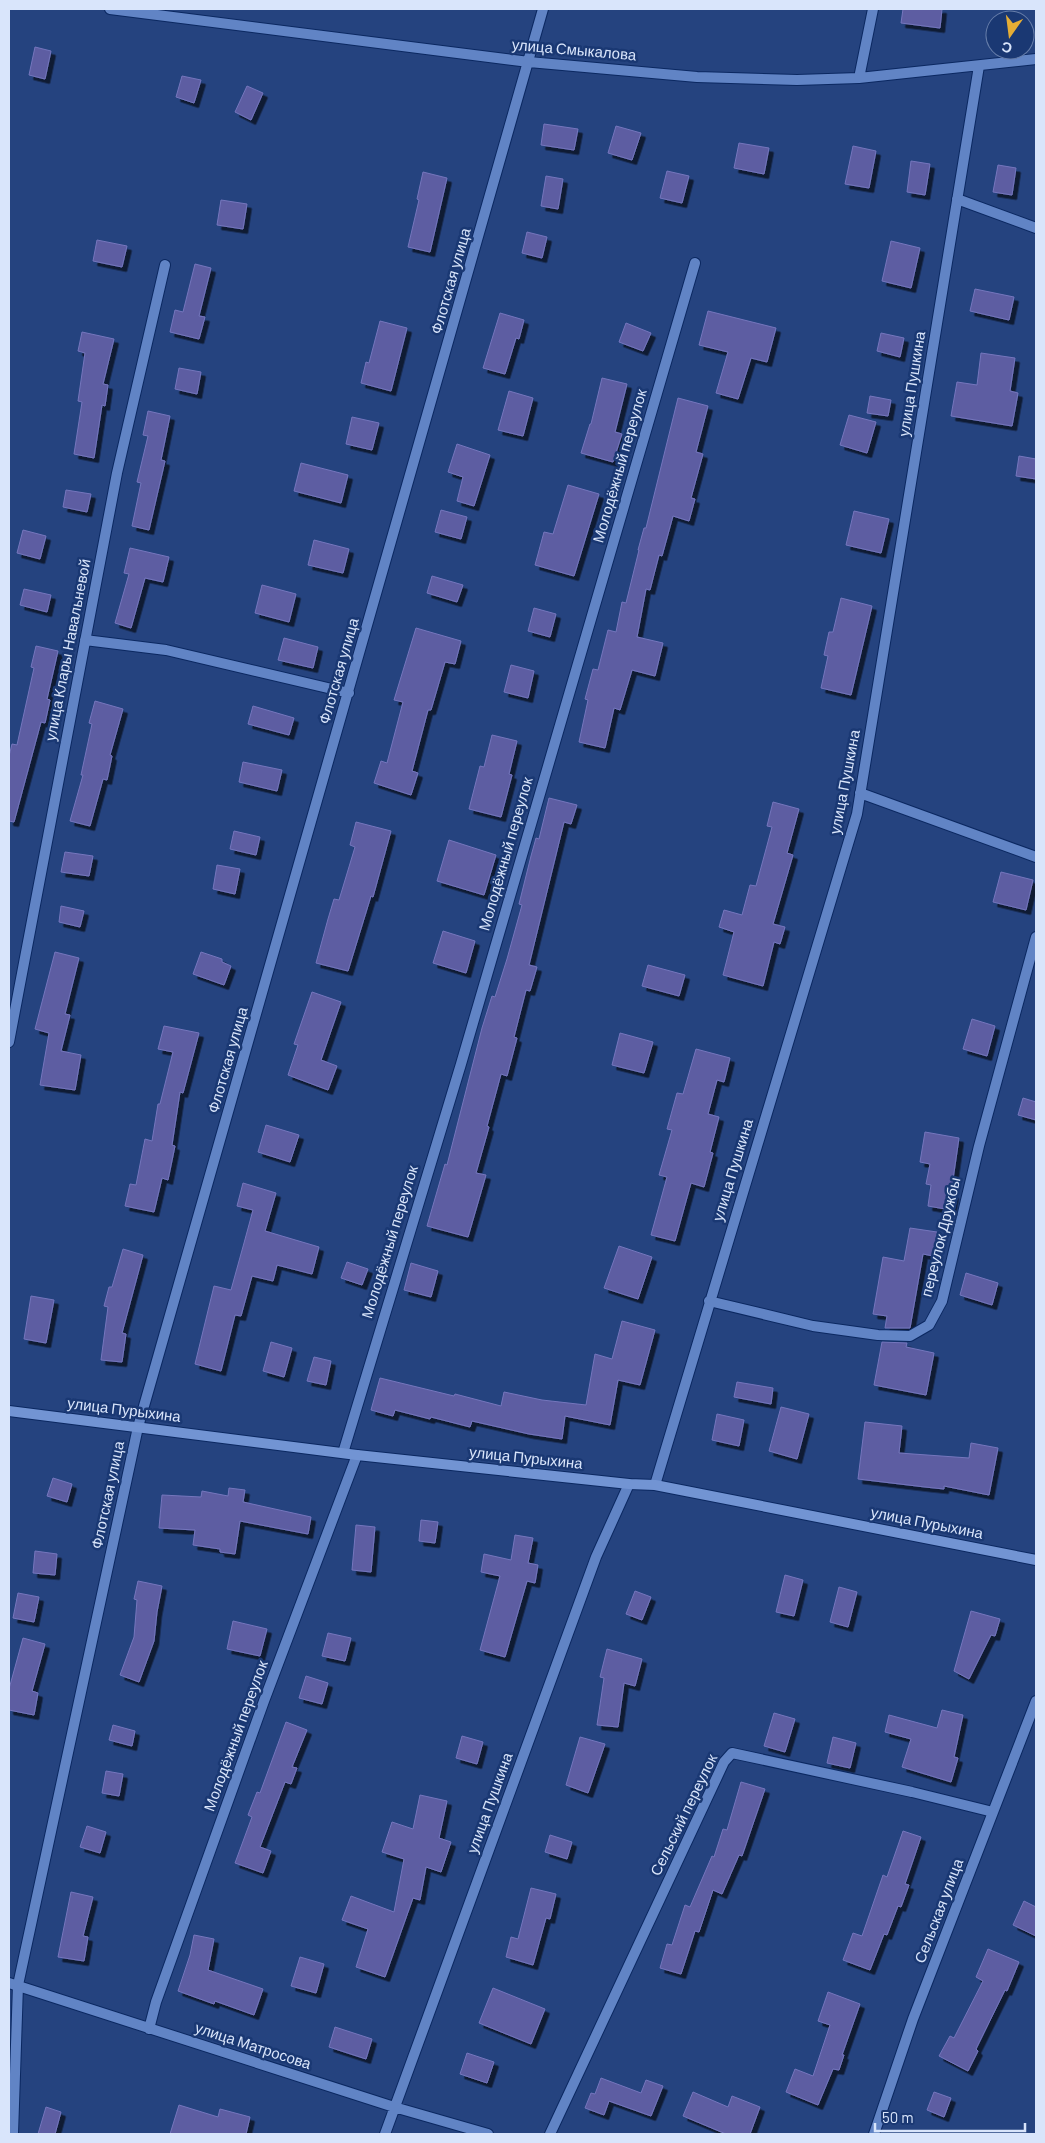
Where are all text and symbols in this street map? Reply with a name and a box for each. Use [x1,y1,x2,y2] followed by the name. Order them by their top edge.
[985,10,1035,60] north arrow
[511,35,638,63] street label: улица Смыкалова
[1000,39,1014,58] text: С
[426,225,474,336] street label: Флотская улица
[894,329,928,438] street label: улица Пушкина
[588,386,650,545] street label: Молодёжный переулок
[41,557,94,742] street label: улица Клары Навальневой
[314,615,362,726] street label: Флотская улица
[825,727,863,836] street label: улица Пушкина
[474,774,536,933] street label: Молодёжный переулок
[203,1004,251,1115] street label: Флотская улица
[708,1116,756,1223] street label: улица Пушкина
[357,1163,421,1320] street label: Молодёжный переулок
[916,1175,964,1298] street label: переулок Дружбы
[66,1393,182,1425] street label: улица Пурыхина
[87,1439,127,1550] street label: Флотская улица
[468,1442,584,1472] street label: улица Пурыхина
[870,1502,985,1542] street label: улица Пурыхина
[199,1657,271,1814] street label: Молодёжный переулок
[462,1749,516,1856] street label: улица Пушкина
[646,1750,721,1878] street label: Сельский переулок
[910,1855,966,1965] street label: Сельская улица
[193,2018,314,2072] street label: улица Матросова
[875,2100,1025,2132] scale bar
[882,2108,914,2126] text: 50 m

